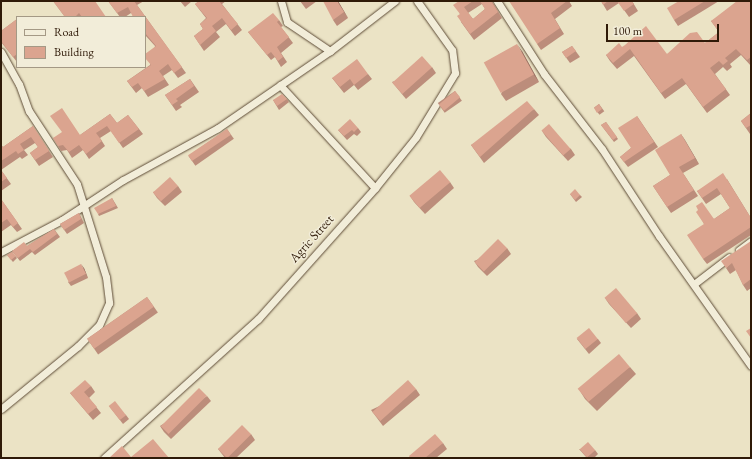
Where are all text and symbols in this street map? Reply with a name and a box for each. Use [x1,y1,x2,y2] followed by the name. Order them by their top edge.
[16,16,146,68] legend
[608,16,721,42] scale bar
[613,23,642,39] text: 100 m
[54,24,79,40] text: Road
[54,44,94,60] text: Building
[287,212,337,266] street label: Agric Street

